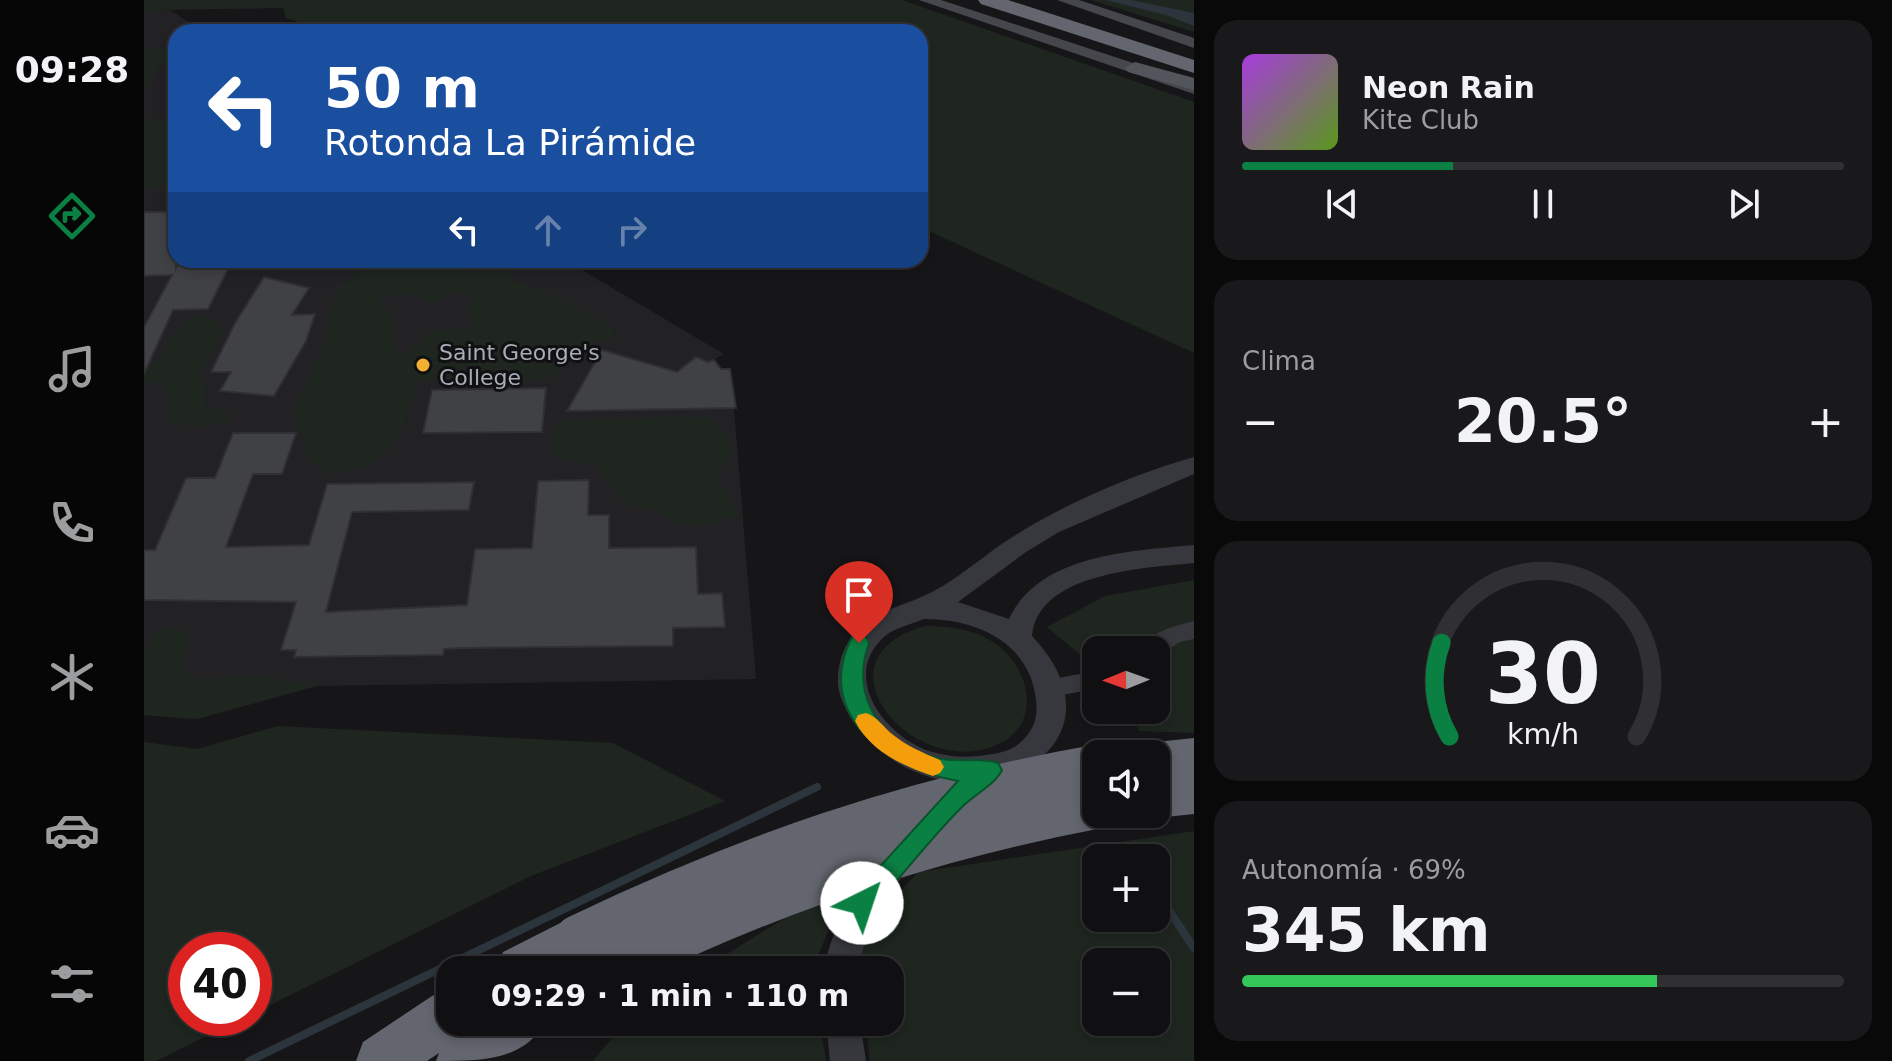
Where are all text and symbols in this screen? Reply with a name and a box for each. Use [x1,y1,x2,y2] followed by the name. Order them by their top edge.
[15,49,129,90] text: 09:28
[324,55,480,120] text: 50 m
[192,56,296,160] icon: left
[1362,70,1535,105] text: Neon Rain
[1362,105,1479,135] text: Kite Club
[324,122,696,163] text: Rotonda La Pirámide
[1320,182,1364,226] icon: previous
[1521,182,1565,226] icon: pause
[1722,182,1766,226] icon: next
[44,188,100,244] icon: directions
[442,208,486,252] icon: left
[526,208,570,252] icon: ahead
[610,208,654,252] icon: right
[439,340,600,390] place label: Saint George's College
[44,341,100,397] icon: music
[1242,346,1316,376] text: Clima
[414,356,432,374] marker: Saint George's College
[1454,386,1632,456] text: 20.5°
[1242,396,1279,447] text: −
[1807,396,1844,447] text: +
[44,495,100,551] icon: phone
[825,561,893,643] pin
[837,573,881,617] icon: arrive
[1485,625,1601,722] text: 30
[1082,636,1170,724] north arrow
[1082,636,1170,1036] map controls
[44,649,100,705] icon: climate
[1507,717,1579,751] text: km/h
[1082,740,1170,828] button: sound
[44,802,100,858] icon: car
[1082,844,1170,932] button: +
[1242,855,1466,885] text: Autonomía · 69%
[820,861,904,945] position arrow
[1242,895,1491,965] text: 345 km
[168,932,272,1036] speed limit sign: 40
[1082,948,1170,1036] button: −
[44,956,100,1012] icon: filters
[491,978,849,1013] text: 09:29 · 1 min · 110 m

